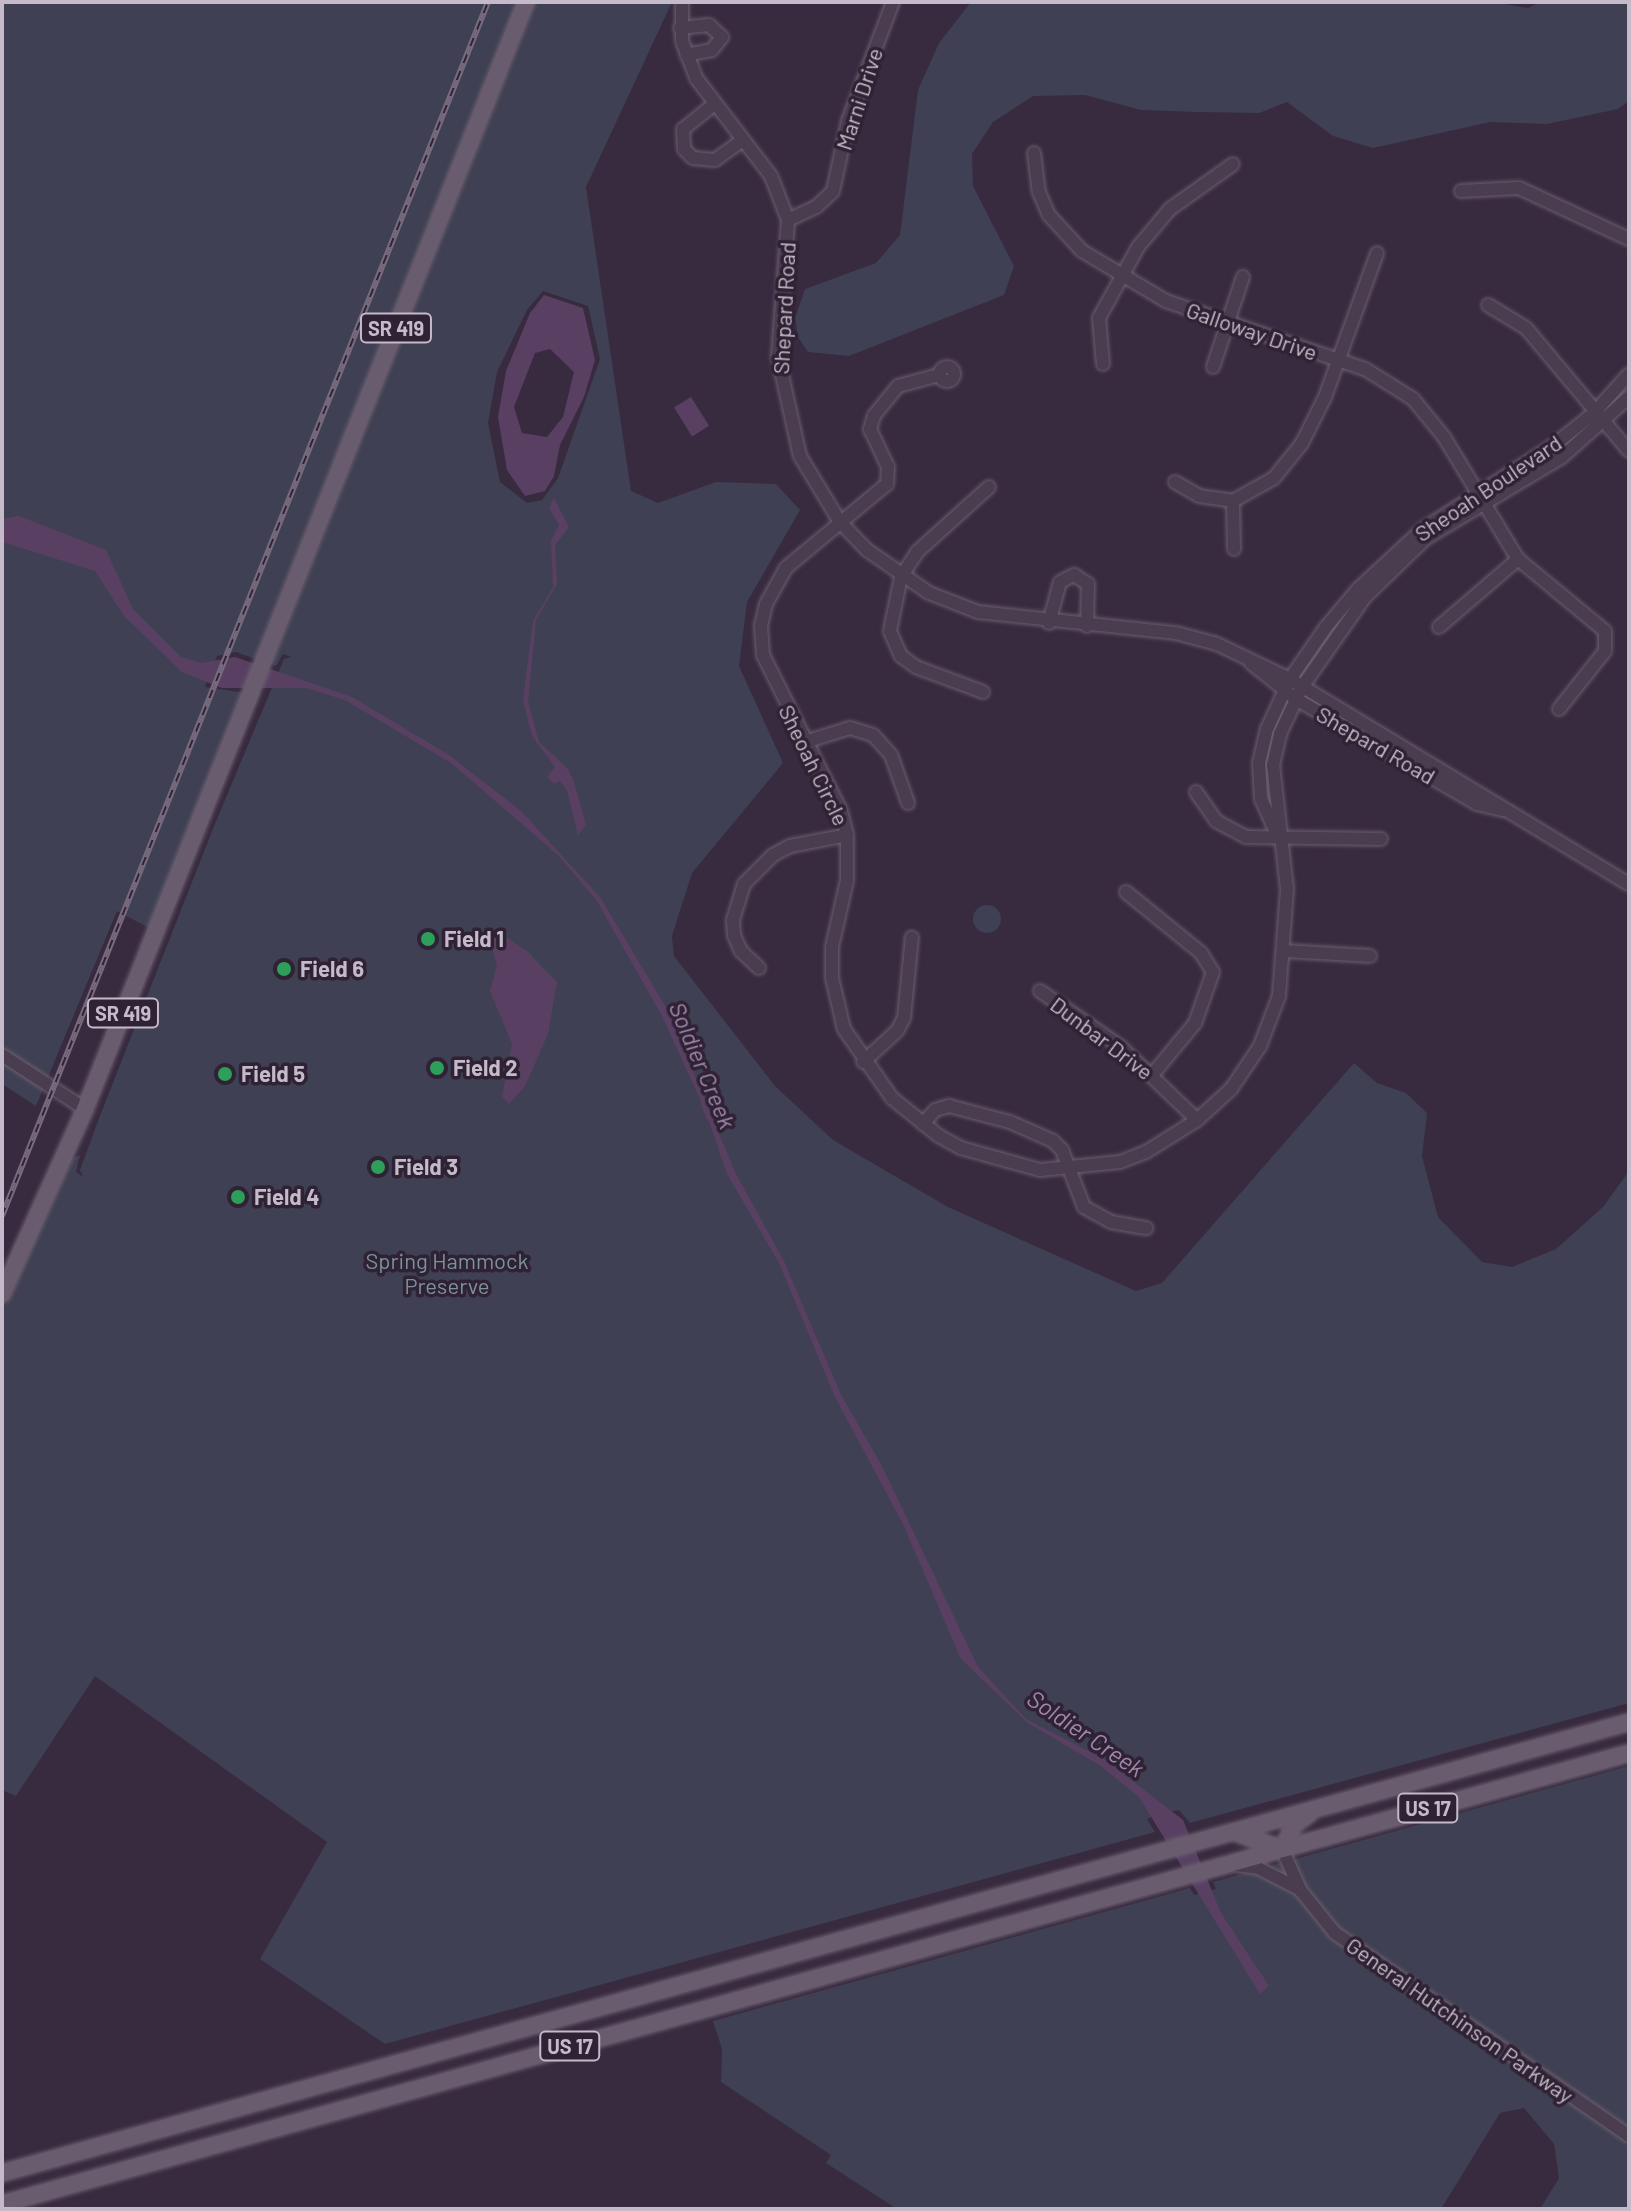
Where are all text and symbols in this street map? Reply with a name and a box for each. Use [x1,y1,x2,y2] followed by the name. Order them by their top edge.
[830,45,888,153] street label: Marni Drive
[767,241,801,375] street label: Shepard Road
[1183,296,1321,366] street label: Galloway Drive
[358,312,434,344] road number: SR 419
[1410,429,1566,547] street label: Sheoah Boulevard
[773,700,855,830] street label: Sheoah Circle
[1312,700,1440,790] street label: Shepard Road
[444,926,504,952] place label: Field 1
[419,930,437,948] marker: Field 1
[300,956,364,982] place label: Field 6
[275,960,293,978] marker: Field 6
[1046,991,1158,1085] street label: Dunbar Drive
[85,997,161,1029] road number: SR 419
[663,997,743,1133] water label: Soldier Creek
[453,1055,517,1081] place label: Field 2
[428,1059,446,1077] marker: Field 2
[241,1061,305,1087] place label: Field 5
[216,1065,234,1083] marker: Field 5
[394,1154,458,1180] place label: Field 3
[369,1158,387,1176] marker: Field 3
[254,1184,319,1210] place label: Field 4
[229,1188,247,1206] marker: Field 4
[366,1247,528,1298] park label: Spring Hammock Preserve
[1022,1683,1150,1783] water label: Soldier Creek
[1396,1792,1460,1824] road number: US 17
[1341,1932,1579,2108] street label: General Hutchinson Parkway
[538,2030,602,2062] road number: US 17

